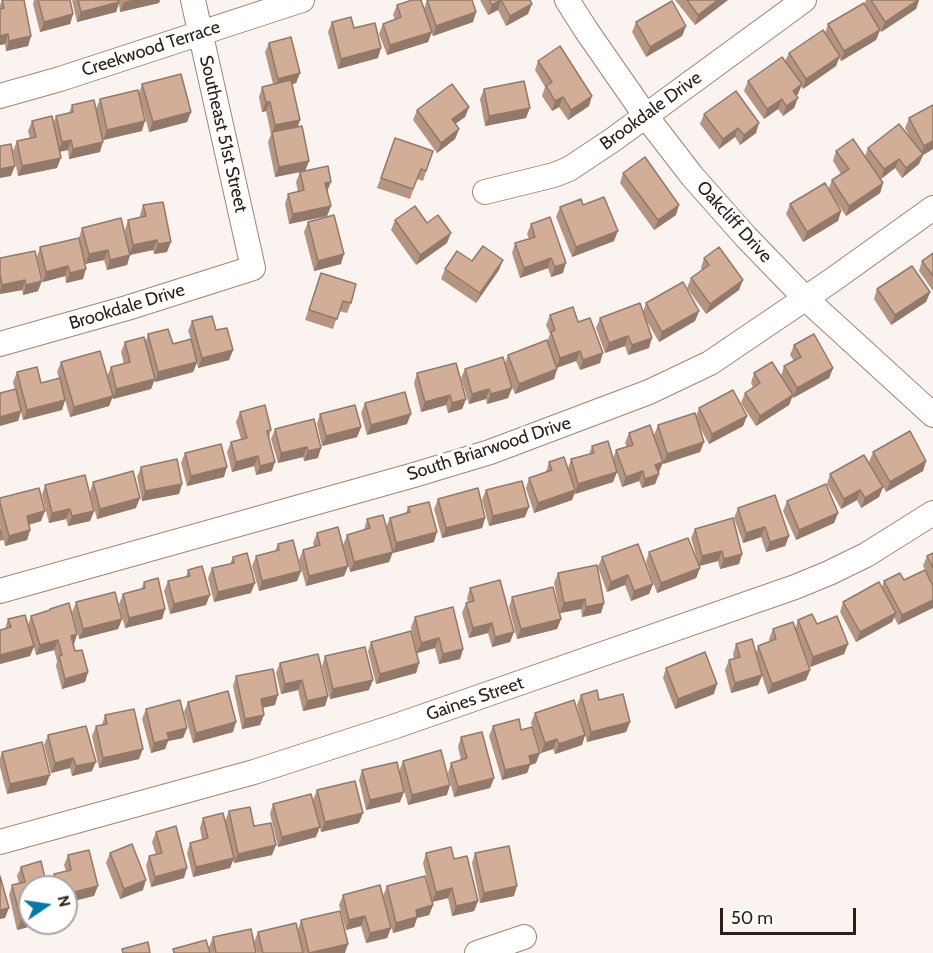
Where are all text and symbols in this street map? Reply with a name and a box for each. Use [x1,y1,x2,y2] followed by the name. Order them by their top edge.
[79,16,223,82] street label: Creekwood Terrace
[194,53,252,215] street label: Southeast 51st Street
[596,67,706,155] street label: Brookdale Drive
[692,177,776,267] street label: Oakcliff Drive
[66,279,188,335] street label: Brookdale Drive
[404,412,574,486] street label: South Briarwood Drive
[423,672,527,726] street label: Gaines Street
[18,875,78,935] north arrow
[54,894,75,909] text: N
[723,896,860,934] scale bar
[731,907,773,929] text: 50 m

